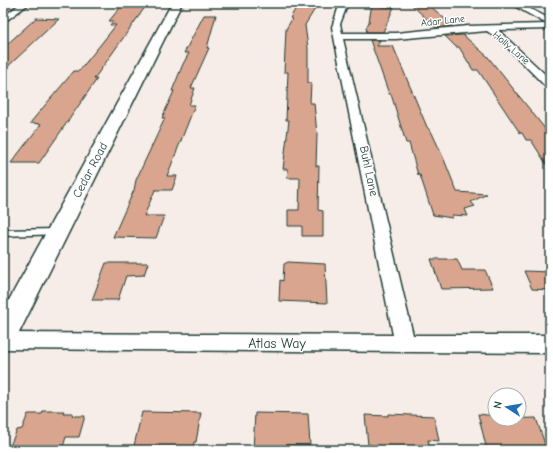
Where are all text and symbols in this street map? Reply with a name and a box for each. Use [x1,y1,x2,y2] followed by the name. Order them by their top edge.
[420,13,466,29] street label: Adar Lane
[490,29,532,67] street label: Holly Lane
[70,140,110,200] street label: Cedar Road
[357,144,381,198] street label: Buhl Lane
[248,335,307,352] street label: Atlas Way
[487,387,527,427] north arrow
[491,400,505,410] text: N

